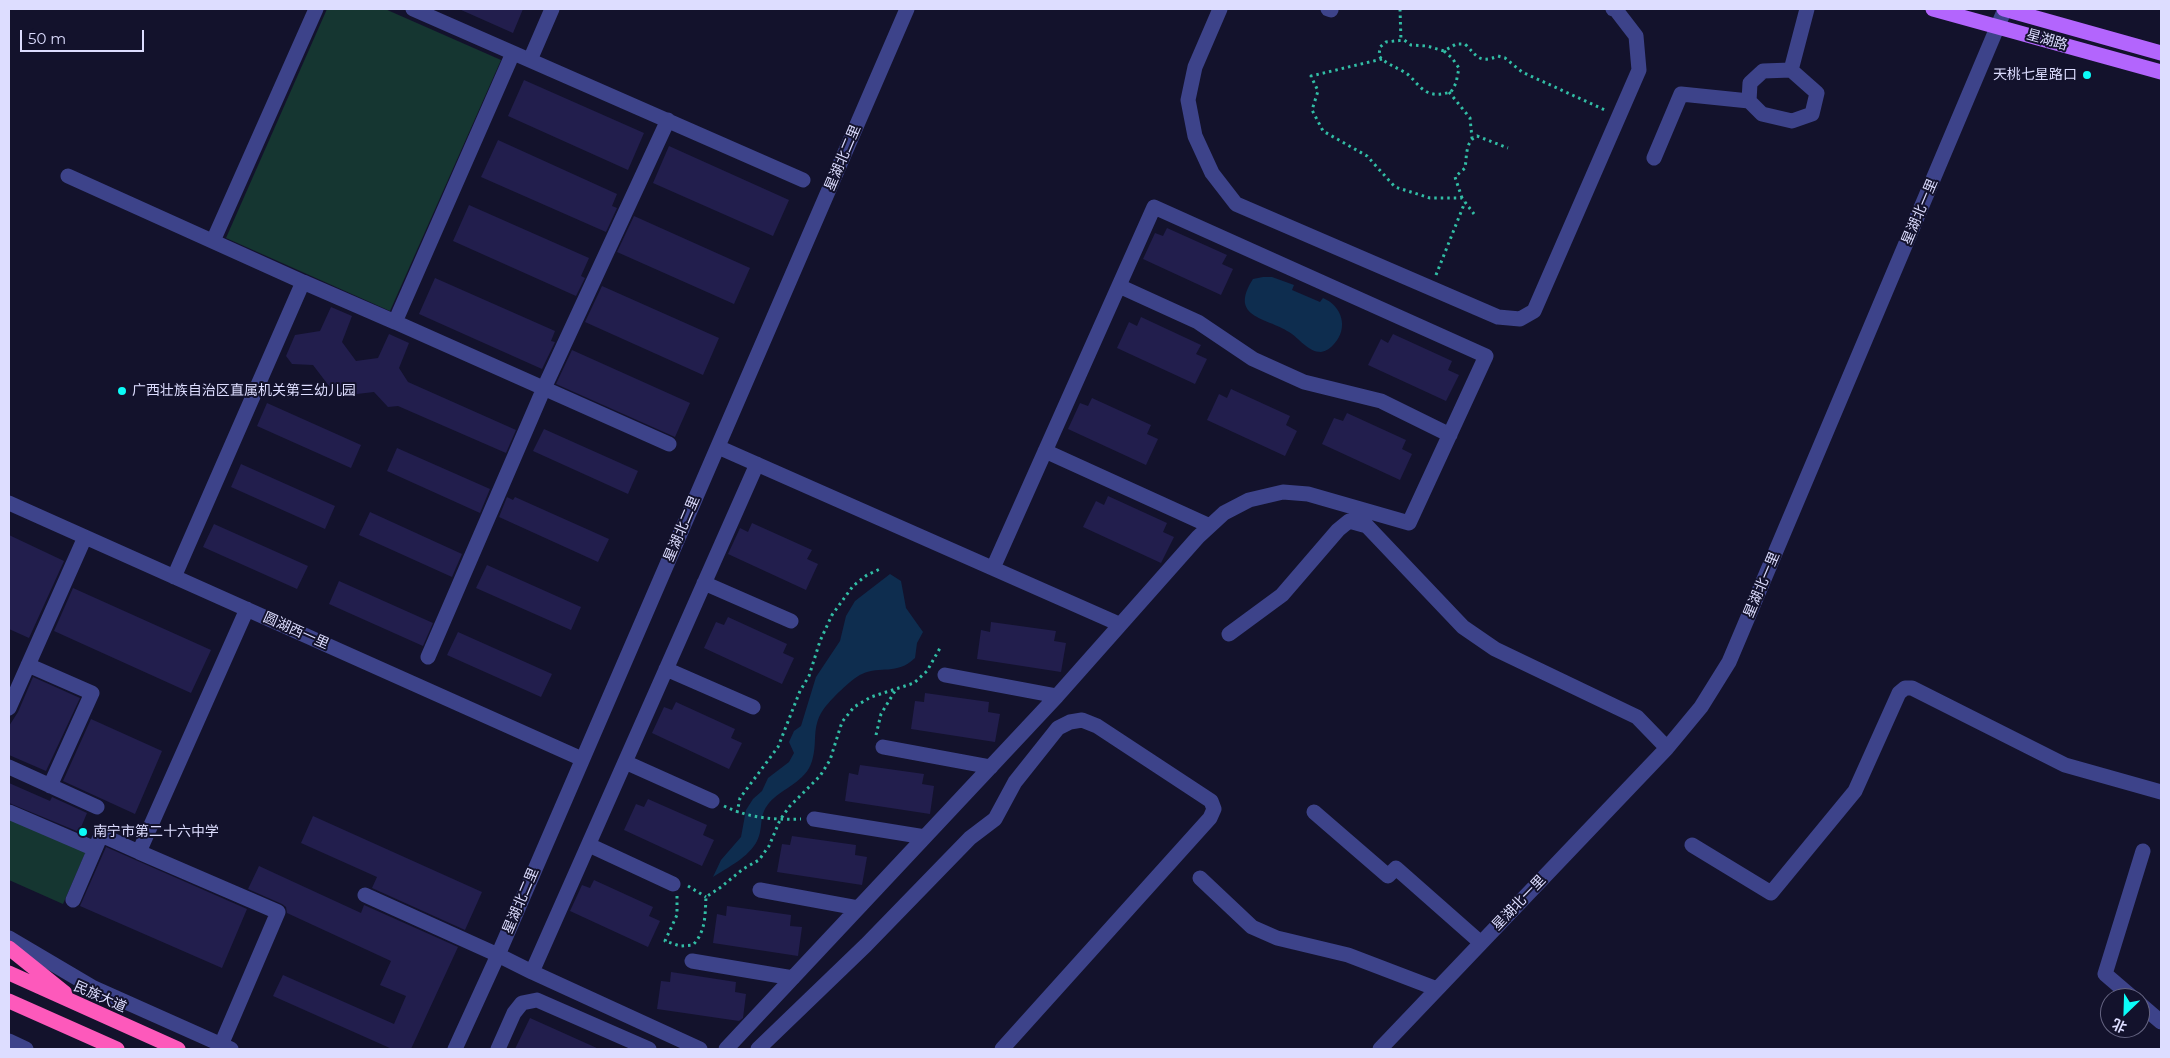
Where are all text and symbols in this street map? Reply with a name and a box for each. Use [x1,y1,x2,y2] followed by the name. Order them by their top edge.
[22,20,146,52] scale bar
[2024,26,2070,54] street label: 星湖路
[28,29,66,48] text: 50 m
[1993,67,2077,83] place label: 天桃七星路口
[2081,69,2093,81] marker: 天桃七星路口
[822,123,864,193] street label: 星湖北二里
[1899,177,1941,247] street label: 星湖北一里
[132,383,356,399] place label: 广西壮族自治区直属机关第三幼儿园
[116,385,128,397] marker: 广西壮族自治区直属机关第三幼儿园
[661,494,703,564] street label: 星湖北二里
[1741,550,1783,620] street label: 星湖北一里
[261,609,331,653] street label: 圆湖西一里
[93,824,219,840] place label: 南宁市第二十六中学
[77,826,89,838] marker: 南宁市第二十六中学
[500,866,542,936] street label: 星湖北二里
[1489,872,1549,934] street label: 星湖北一里
[71,978,129,1016] street label: 民族大道
[2100,988,2150,1038] north arrow
[2109,1015,2129,1037] text: 北

